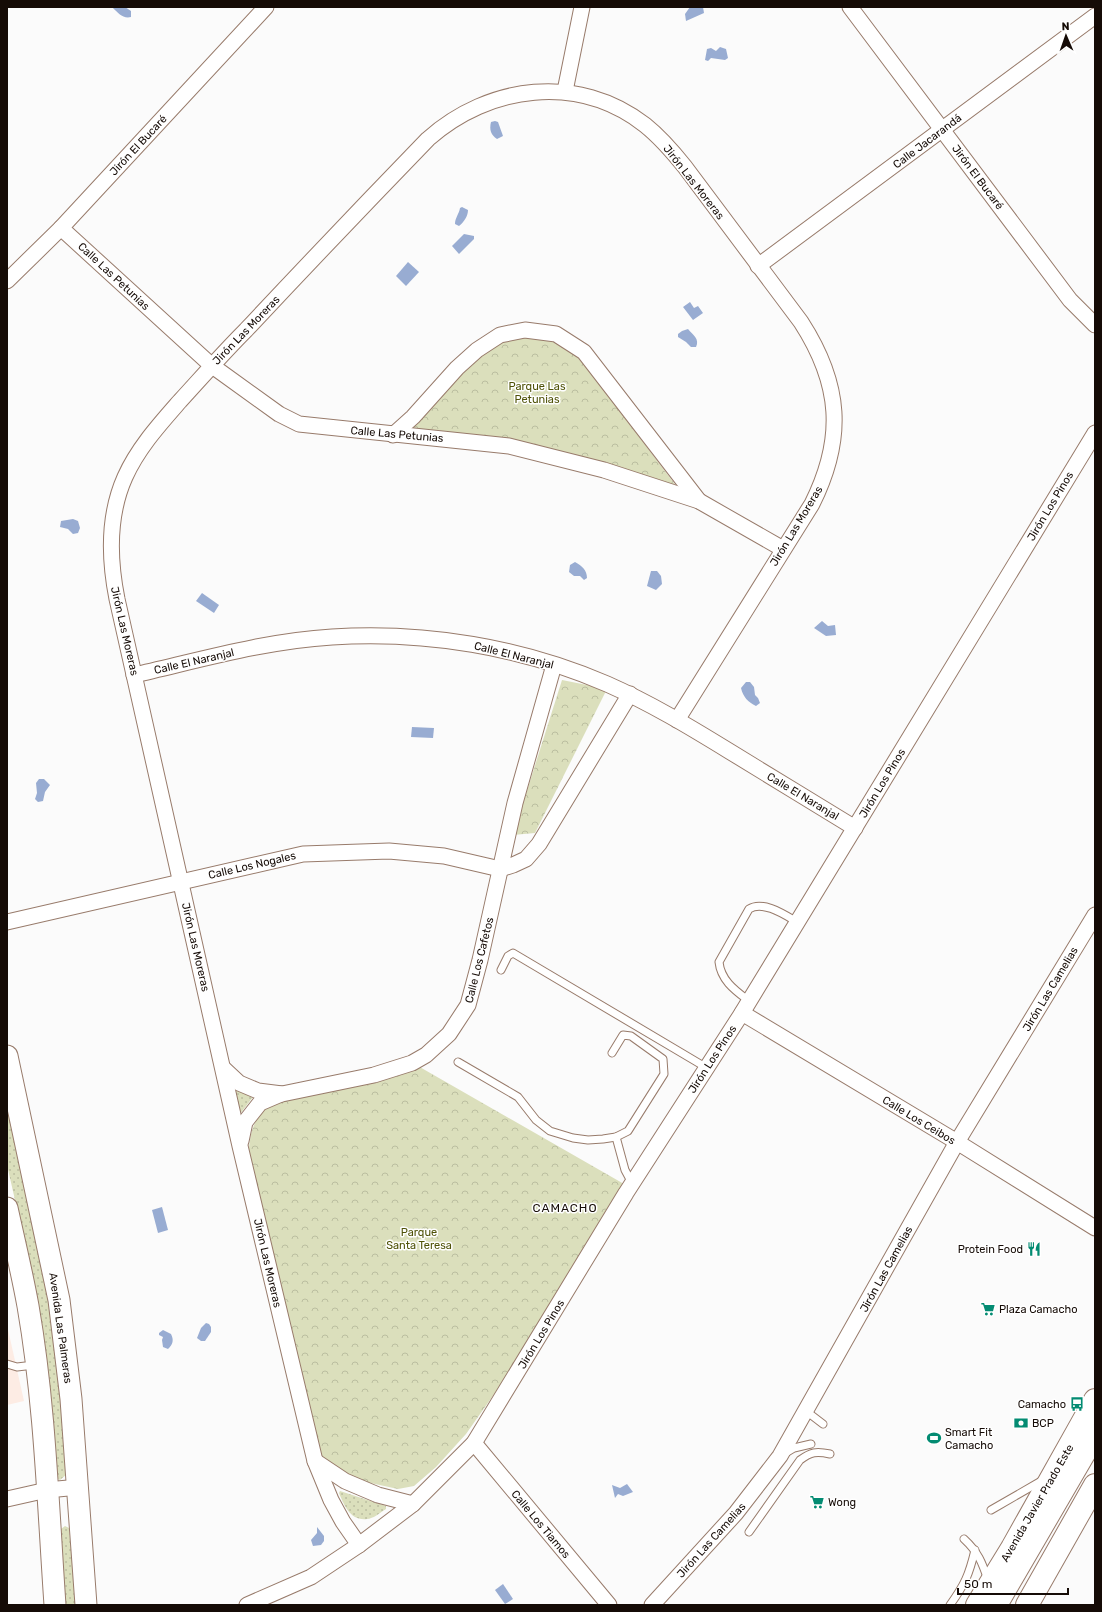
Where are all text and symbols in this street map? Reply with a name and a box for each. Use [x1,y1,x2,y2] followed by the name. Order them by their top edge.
[1046,16,1086,56] north arrow
[1061,20,1070,33] text: N
[891,111,964,171] street label: Calle Jacarandá
[107,112,170,178] street label: Jirón El Bucaré
[660,142,727,222] street label: Jirón Las Moreras
[949,142,1006,212] street label: Jirón El Bucaré
[75,240,152,313] street label: Calle Las Petunias
[210,293,283,368] street label: Jirón Las Moreras
[509,380,566,406] park label: Parque Las Petunias
[350,424,444,445] street label: Calle Las Petunias
[1025,469,1076,543] street label: Jirón Los Pinos
[767,484,826,569] street label: Jirón Las Moreras
[108,585,141,677] street label: Jirón Las Moreras
[473,639,555,672] street label: Calle El Naranjal
[153,646,235,677] street label: Calle El Naranjal
[857,746,908,820] street label: Jirón Los Pinos
[764,770,841,823] street label: Calle El Naranjal
[207,849,297,882] street label: Calle Los Nogales
[179,901,212,993] street label: Jirón Las Moreras
[463,915,497,1004] street label: Calle Los Cafetos
[1020,944,1081,1034] street label: Jirón Las Camelias
[686,1023,739,1096] street label: Jirón Los Pinos
[880,1094,958,1148] street label: Calle Los Ceibos
[532,1201,598,1215] district label: CAMACHO
[251,1217,284,1309] street label: Jirón Las Moreras
[857,1224,916,1315] street label: Jirón Las Camelias
[386,1226,452,1252] park label: Parque Santa Teresa
[1026,1241,1042,1257] restaurant icon: Protein Food
[958,1243,1023,1256] place label: Protein Food
[46,1272,75,1385] street label: Avenida Las Palmeras
[516,1297,567,1371] street label: Jirón Los Pinos
[980,1301,996,1317] supermarket icon: Plaza Camacho
[999,1303,1078,1316] place label: Plaza Camacho
[1069,1396,1085,1412] bus stop icon: Camacho
[1018,1398,1066,1411] place label: Camacho
[1013,1415,1029,1431] bank icon: BCP
[1032,1417,1054,1430] place label: BCP
[945,1426,993,1452] place label: Smart Fit Camacho
[926,1430,942,1446] sports icon: Smart Fit Camacho
[998,1442,1076,1564] street label: Avenida Javier Prado Este
[508,1488,573,1561] street label: Calle Los Tiamos
[809,1494,825,1510] supermarket icon: Wong
[828,1496,856,1509] place label: Wong
[674,1500,749,1580] street label: Jirón Las Camelias
[958,1570,1068,1596] scale bar
[964,1577,992,1591] text: 50 m

